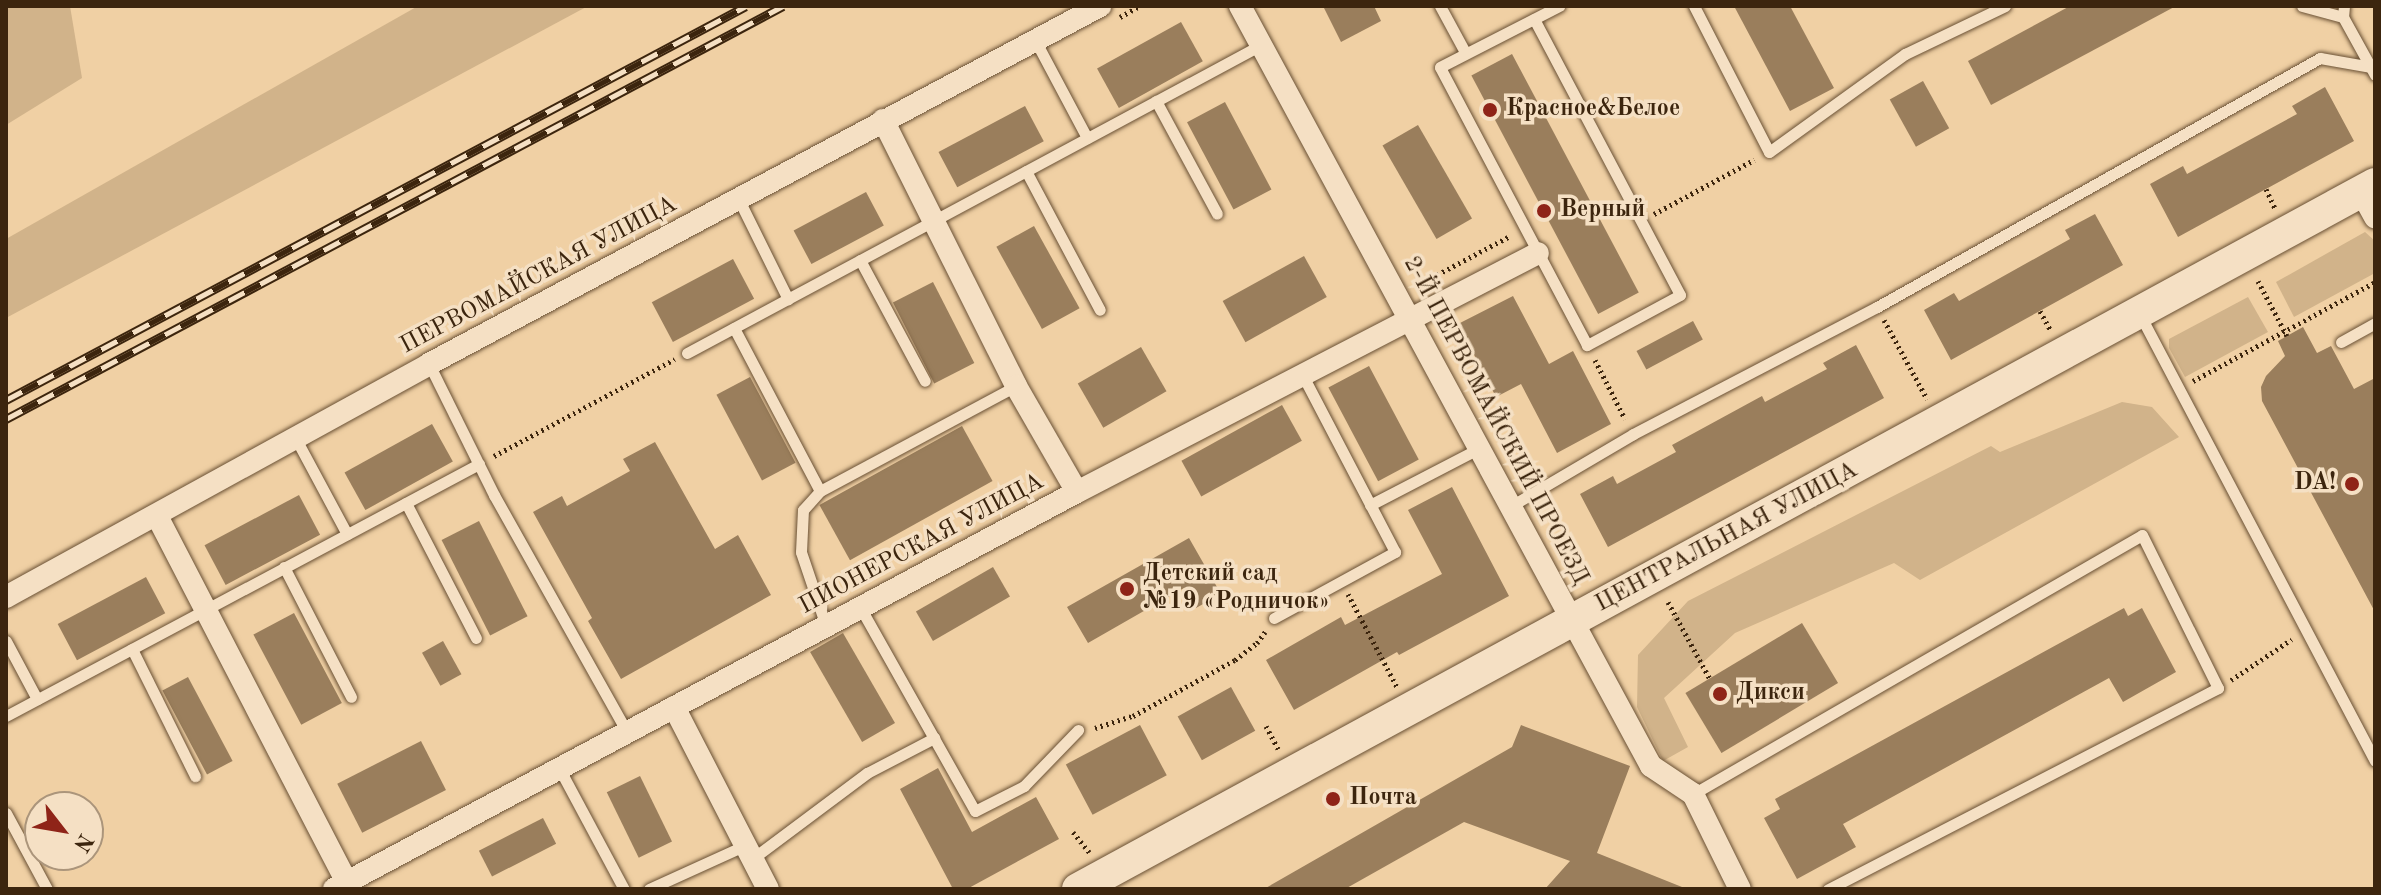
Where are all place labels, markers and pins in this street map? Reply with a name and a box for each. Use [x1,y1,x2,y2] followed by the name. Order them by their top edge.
[1506,96,1680,124] place label: Красное&Белое
[1481,101,1499,119] marker: Красное&Белое
[1560,197,1645,225] place label: Верный
[1535,202,1553,220] marker: Верный
[2294,470,2336,498] place label: DA!
[2343,475,2361,493] marker: DA!
[1143,561,1330,617] place label: Детский сад №19 «Родничок»
[1118,580,1136,598] marker: Детский сад №19 «Родничок»
[1736,680,1805,708] place label: Дикси
[1711,685,1729,703] marker: Дикси
[1349,785,1417,813] place label: Почта
[1324,790,1342,808] marker: Почта

